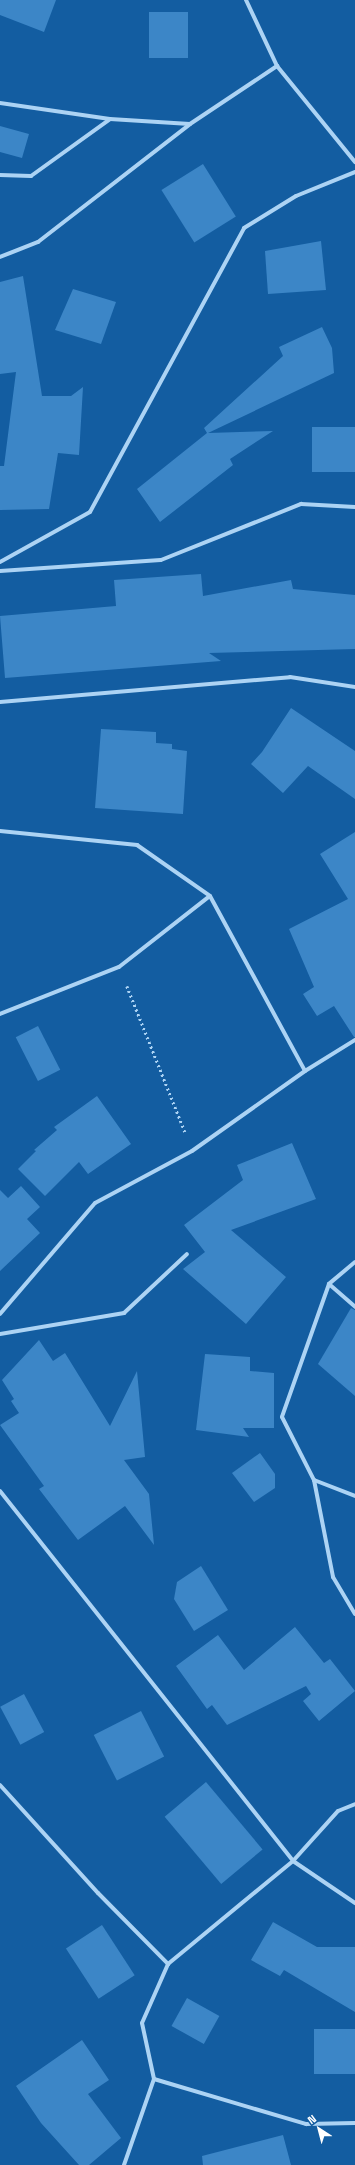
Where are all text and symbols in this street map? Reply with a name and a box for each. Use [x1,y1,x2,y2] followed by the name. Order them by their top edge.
[299,2109,339,2149] north arrow
[305,2111,319,2127] text: N

